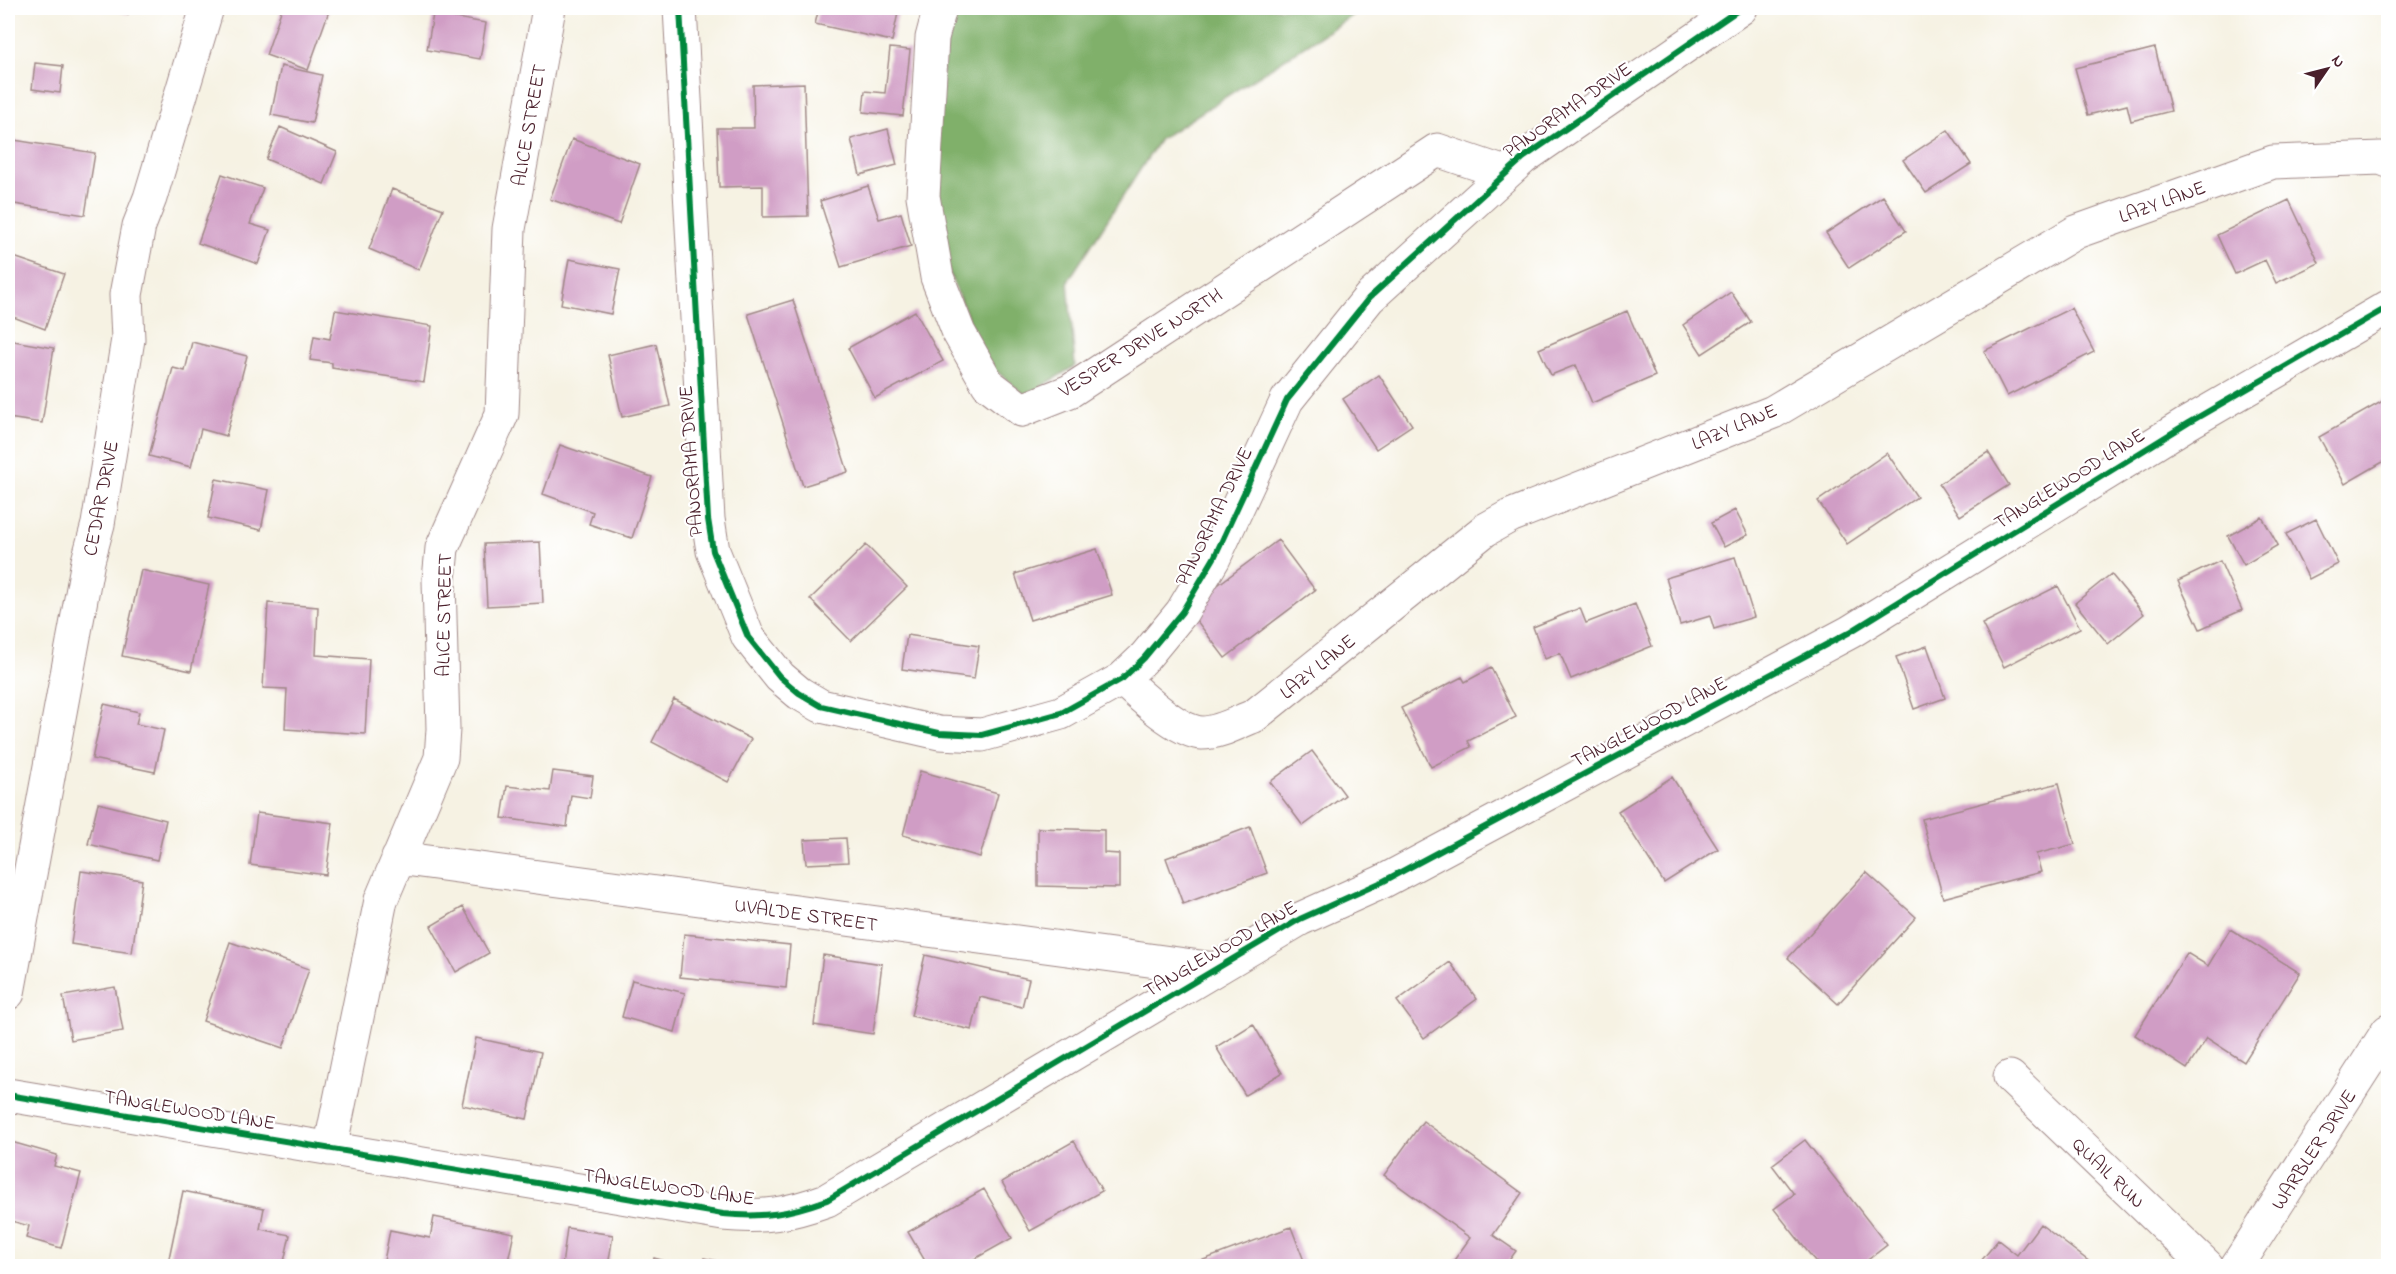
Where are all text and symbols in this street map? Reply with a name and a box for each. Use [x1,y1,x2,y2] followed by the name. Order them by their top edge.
[2297,39,2357,99] north arrow
[2325,50,2351,73] text: N
[1498,56,1639,166] street label: PANORAMA DRIVE
[505,62,555,189] street label: ALICE STREET
[2115,174,2210,232] street label: LAZY LANE
[1053,282,1229,407] street label: VESPER DRIVE NORTH
[673,384,712,538] street label: PANORAMA DRIVE
[1688,397,1782,459] street label: LAZY LANE
[1989,422,2152,538] street label: TANGLEWOOD LANE
[77,438,128,559] street label: CEDAR DRIVE
[1169,443,1262,592] street label: PANORAMA DRIVE
[430,553,461,677] street label: ALICE STREET
[1274,628,1363,708] street label: LAZY LANE
[1567,670,1734,777] street label: TANGLEWOOD LANE
[732,892,879,941] street label: UVALDE STREET
[1139,894,1304,1006] street label: TANGLEWOOD LANE
[102,1084,277,1139] street label: TANGLEWOOD LANE
[2265,1084,2365,1216] street label: WARBLER DRIVE
[2064,1131,2150,1216] street label: QUAIL RUN
[581,1162,756,1215] street label: TANGLEWOOD LANE

